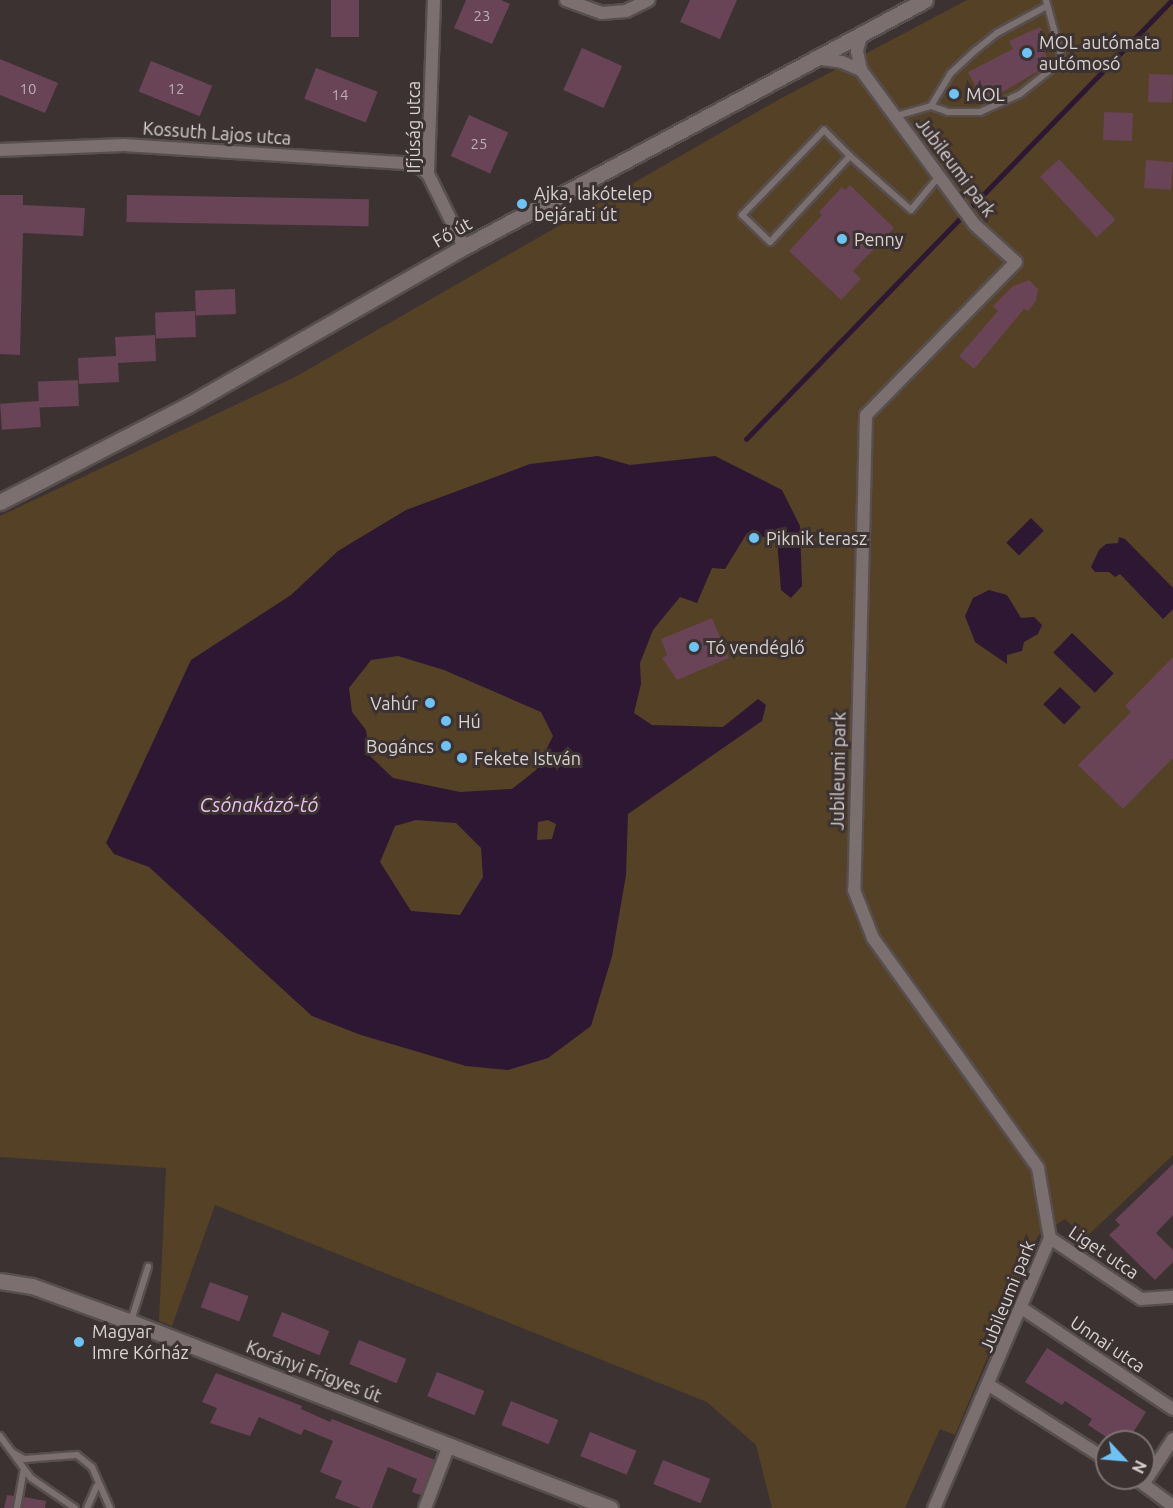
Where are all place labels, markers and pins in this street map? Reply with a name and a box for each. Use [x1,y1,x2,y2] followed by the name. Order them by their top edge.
[1039,32,1160,74] place label: MOL autómata autómosó
[1020,46,1034,60] marker: MOL autómata autómosó
[966,83,1005,105] place label: MOL
[947,87,961,101] marker: MOL
[534,183,652,226] place label: Ajka, lakótelep bejárati út
[515,197,529,211] marker: Ajka, lakótelep bejárati út
[854,228,903,250] place label: Penny
[835,232,849,246] marker: Penny
[766,527,867,549] place label: Piknik terasz
[747,531,761,545] marker: Piknik terasz
[706,636,805,658] place label: Tó vendéglő
[687,640,701,654] marker: Tó vendéglő
[370,692,418,714] place label: Vahúr
[423,696,437,710] marker: Vahúr
[458,710,481,732] place label: Hú
[439,714,453,728] marker: Hú
[366,735,434,757] place label: Bogáncs
[439,739,453,753] marker: Bogáncs
[474,747,581,769] place label: Fekete István
[455,751,469,765] marker: Fekete István
[92,1321,189,1364] place label: Magyar Imre Kórház
[70,1333,88,1351] marker: Magyar Imre Kórház

